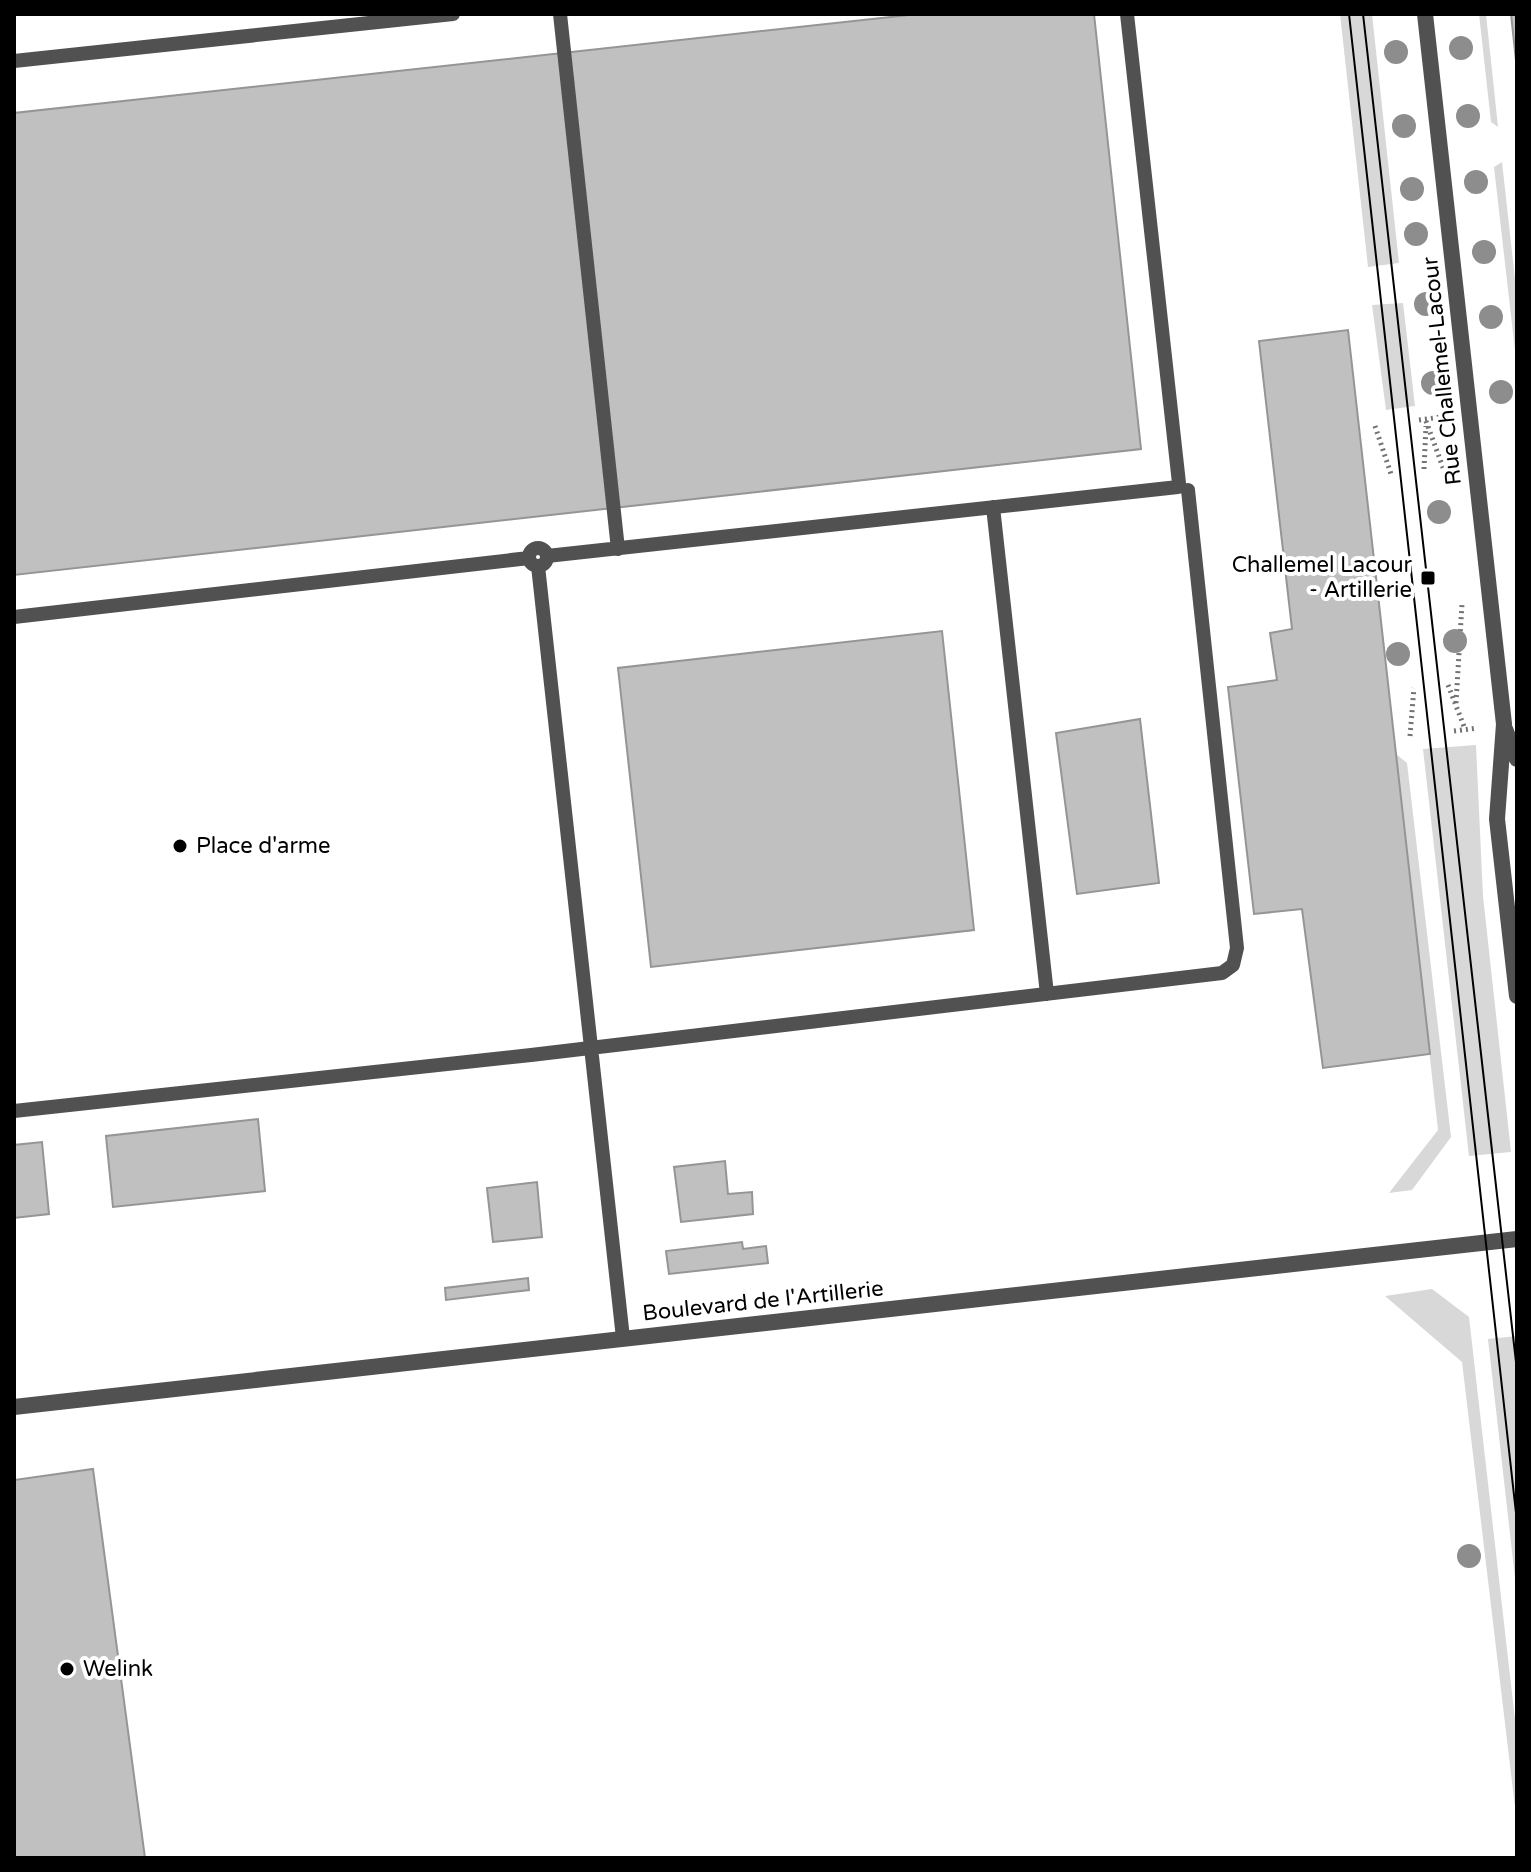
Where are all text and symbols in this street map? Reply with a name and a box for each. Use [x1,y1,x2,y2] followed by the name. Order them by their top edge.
[1417,255,1467,486] street label: Rue Challemel-Lacour
[1232,552,1413,603] place label: Challemel Lacour - Artillerie
[1419,569,1437,587] marker: Challemel Lacour - Artillerie
[196,833,331,859] place label: Place d'arme
[171,837,189,855] marker: Place d'arme
[641,1275,885,1327] street label: Boulevard de l'Artillerie
[83,1656,153,1682] place label: Welink
[58,1660,76,1678] marker: Welink

